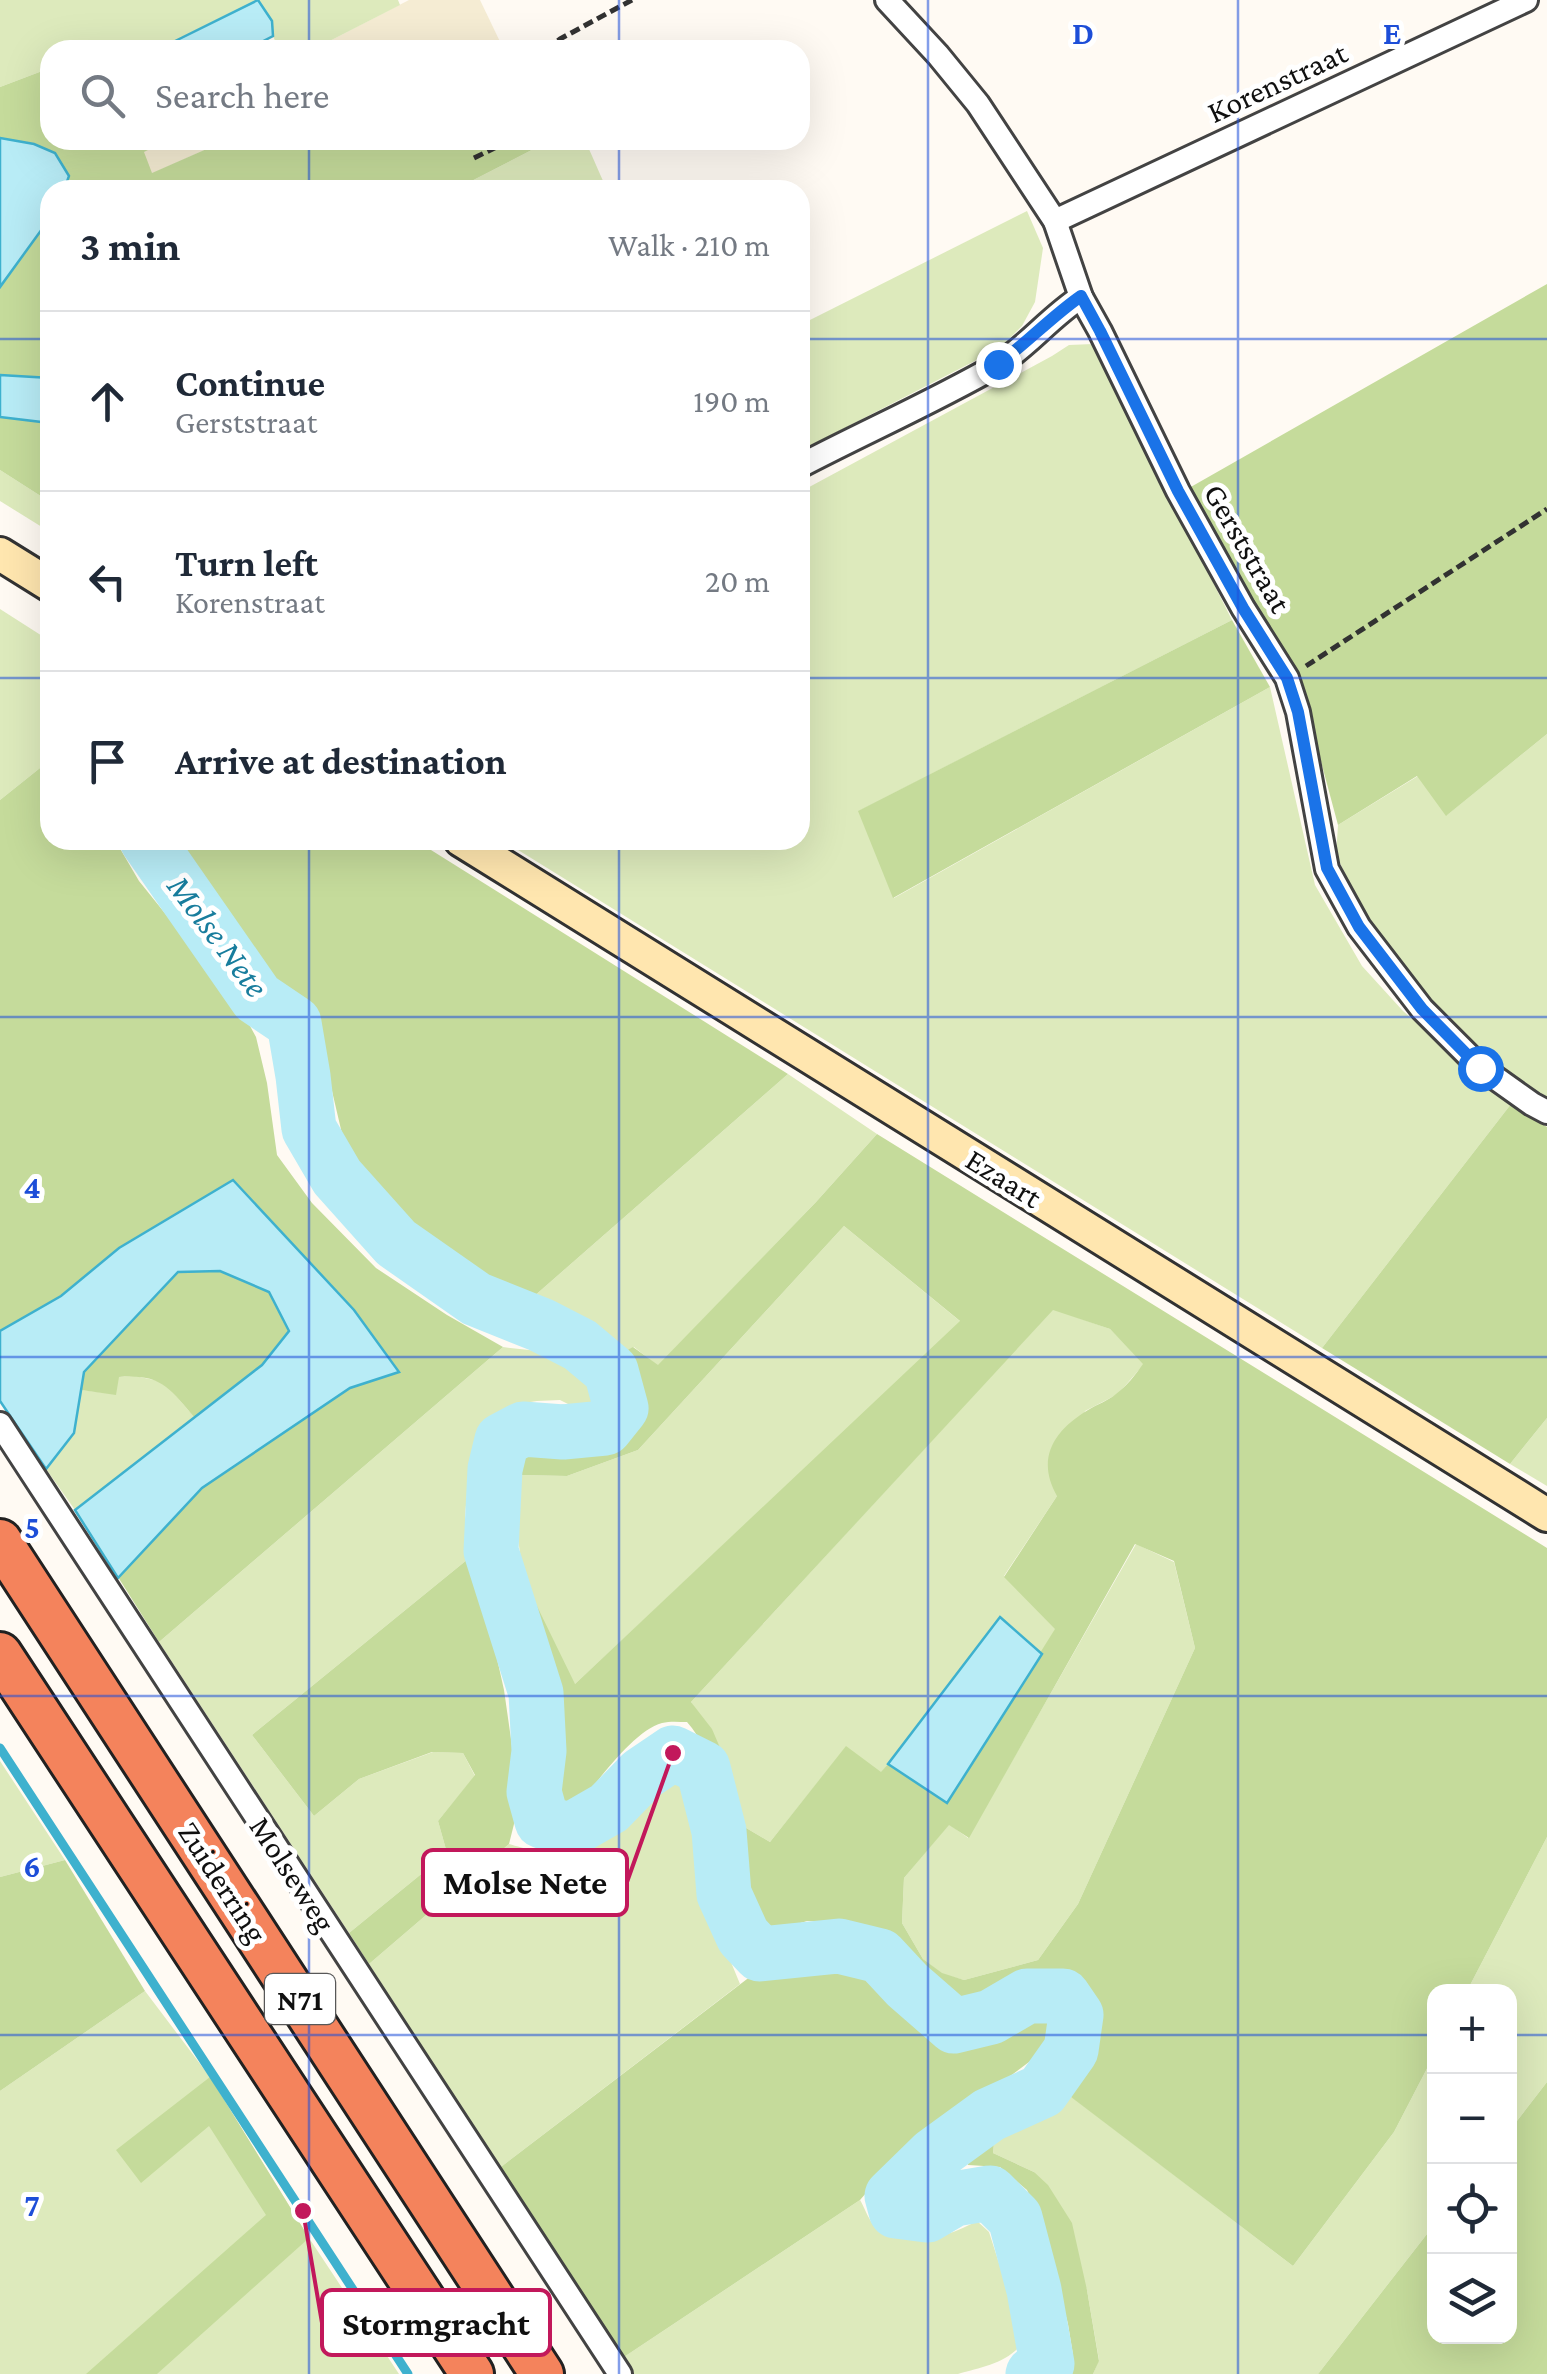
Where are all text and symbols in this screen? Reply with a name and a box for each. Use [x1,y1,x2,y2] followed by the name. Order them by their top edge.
[1072,15,1094,51] text: D
[1383,15,1401,51] text: E
[1201,34,1353,130] street label: Korenstraat
[40,40,810,150] search box
[75,68,130,123] icon: search
[155,74,329,116] text: Search here
[80,222,180,269] text: 3 min
[608,227,770,263] text: Walk · 210 m
[976,342,1022,388] route end
[175,362,325,404] text: Continue
[80,374,135,429] icon: ahead
[693,383,770,419] text: 190 m
[175,404,317,440] text: Gerststraat
[1197,477,1299,619] street label: Gerststraat
[175,542,318,584] text: Turn left
[80,554,135,609] icon: left
[705,563,770,599] text: 20 m
[175,584,325,620] text: Korenstraat
[80,734,135,789] icon: arrive
[175,740,507,782] text: Arrive at destination
[159,866,277,1005] water label: Molse Nete
[1458,1046,1504,1092] route start
[960,1141,1049,1215] street label: Ezaart
[23,1169,41,1205] text: 4
[24,1509,40,1545] text: 5
[242,1810,344,1938] street label: Molseweg
[171,1815,275,1949] street label: Zuiderring
[23,1848,41,1884] text: 6
[423,1850,627,1915] callout: Molse Nete
[443,1863,607,1902] text: Molse Nete
[265,1974,335,2024] road number: N71
[1427,1984,1517,2344] map controls
[1427,1984,1517,2074] button: +
[1427,2074,1517,2164] button: −
[1427,2164,1517,2254] button: locate
[24,2187,40,2223] text: 7
[1427,2254,1517,2344] button: layers
[322,2290,550,2355] callout: Stormgracht
[342,2304,530,2343] text: Stormgracht

